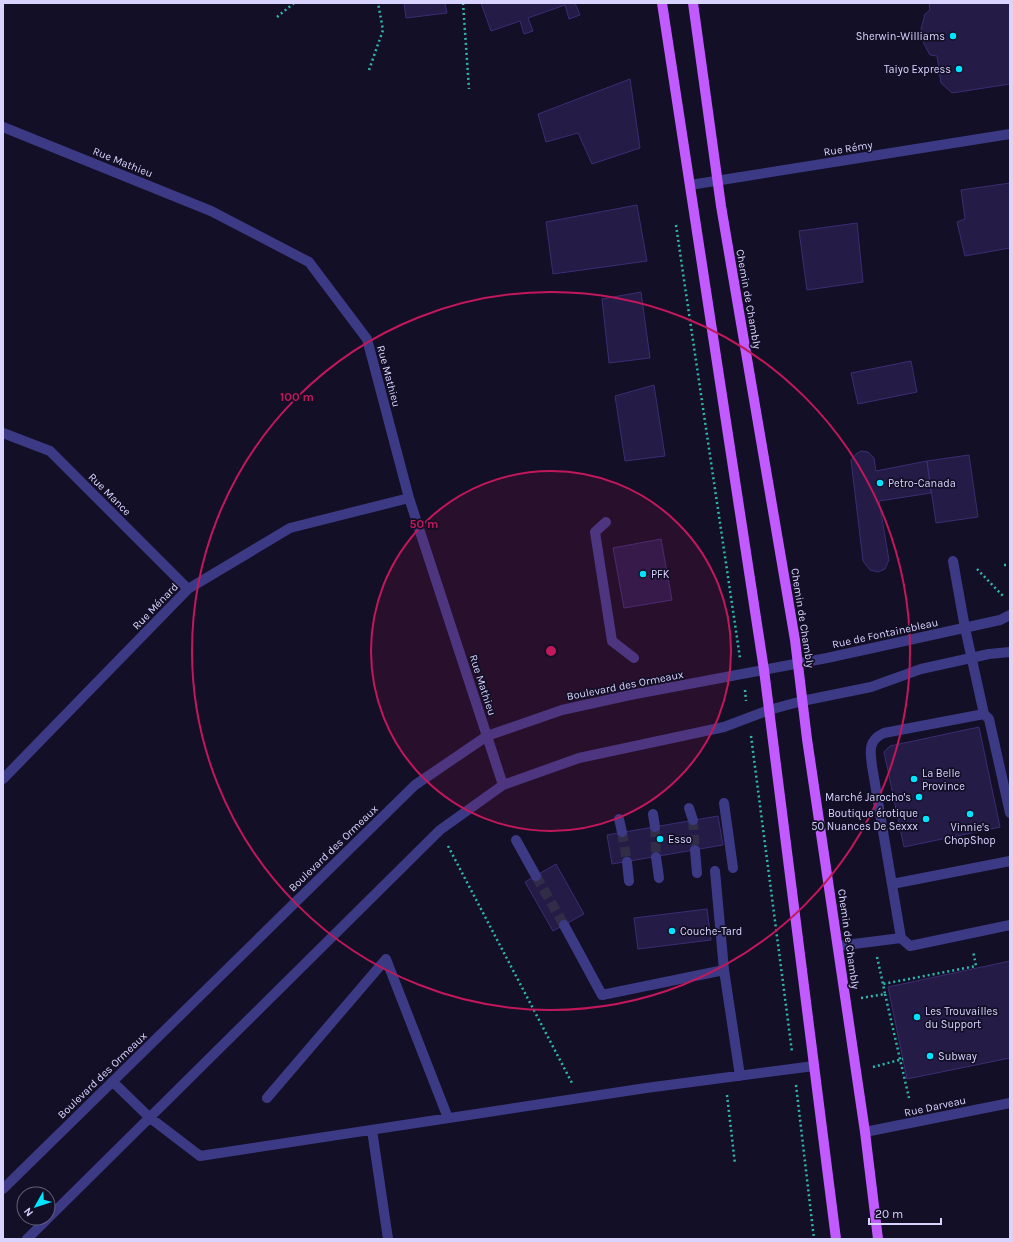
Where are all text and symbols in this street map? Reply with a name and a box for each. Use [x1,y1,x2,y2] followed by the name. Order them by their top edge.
[856,30,945,43] place label: Sherwin-Williams
[948,31,958,41] marker: Sherwin-Williams
[884,63,951,76] place label: Taiyo Express
[954,64,964,74] marker: Taiyo Express
[823,138,874,159] street label: Rue Rémy
[91,145,155,180] street label: Rue Mathieu
[733,248,764,350] street label: Chemin de Chambly
[374,344,403,408] street label: Rue Mathieu
[280,390,314,404] text: 100 m
[86,470,134,519] street label: Rue Mance
[888,477,956,490] place label: Petro-Canada
[875,478,885,488] marker: Petro-Canada
[410,517,439,531] text: 50 m
[788,567,817,669] street label: Chemin de Chambly
[651,568,670,581] place label: PFK
[638,569,648,579] marker: PFK
[130,580,181,632] street label: Rue Ménard
[831,616,939,651] street label: Rue de Fontainebleau
[544,644,558,658] centre of rings
[467,653,499,717] street label: Rue Mathieu
[566,668,685,703] street label: Boulevard des Ormeaux
[922,767,965,793] place label: La Belle Province
[909,774,919,784] marker: La Belle Province
[825,791,911,804] place label: Marché Jarocho's
[914,792,924,802] marker: Marché Jarocho's
[286,802,381,894] street label: Boulevard des Ormeaux
[811,807,918,833] place label: Boutique érotique 50 Nuances De Sexxx
[965,809,975,819] marker: Vinnie's ChopShop
[921,814,931,824] marker: Boutique érotique 50 Nuances De Sexxx
[944,821,996,847] place label: Vinnie's ChopShop
[668,833,692,846] place label: Esso
[655,834,665,844] marker: Esso
[835,888,862,990] street label: Chemin de Chambly
[680,925,742,938] place label: Couche-Tard
[667,926,677,936] marker: Couche-Tard
[925,1005,998,1031] place label: Les Trouvailles du Support
[912,1012,922,1022] marker: Les Trouvailles du Support
[55,1029,150,1121] street label: Boulevard des Ormeaux
[938,1050,977,1063] place label: Subway
[925,1051,935,1061] marker: Subway
[903,1094,967,1119] street label: Rue Darveau
[16,1186,56,1226] north arrow
[869,1200,941,1226] scale bar
[21,1205,36,1219] text: N
[875,1207,903,1221] text: 20 m

